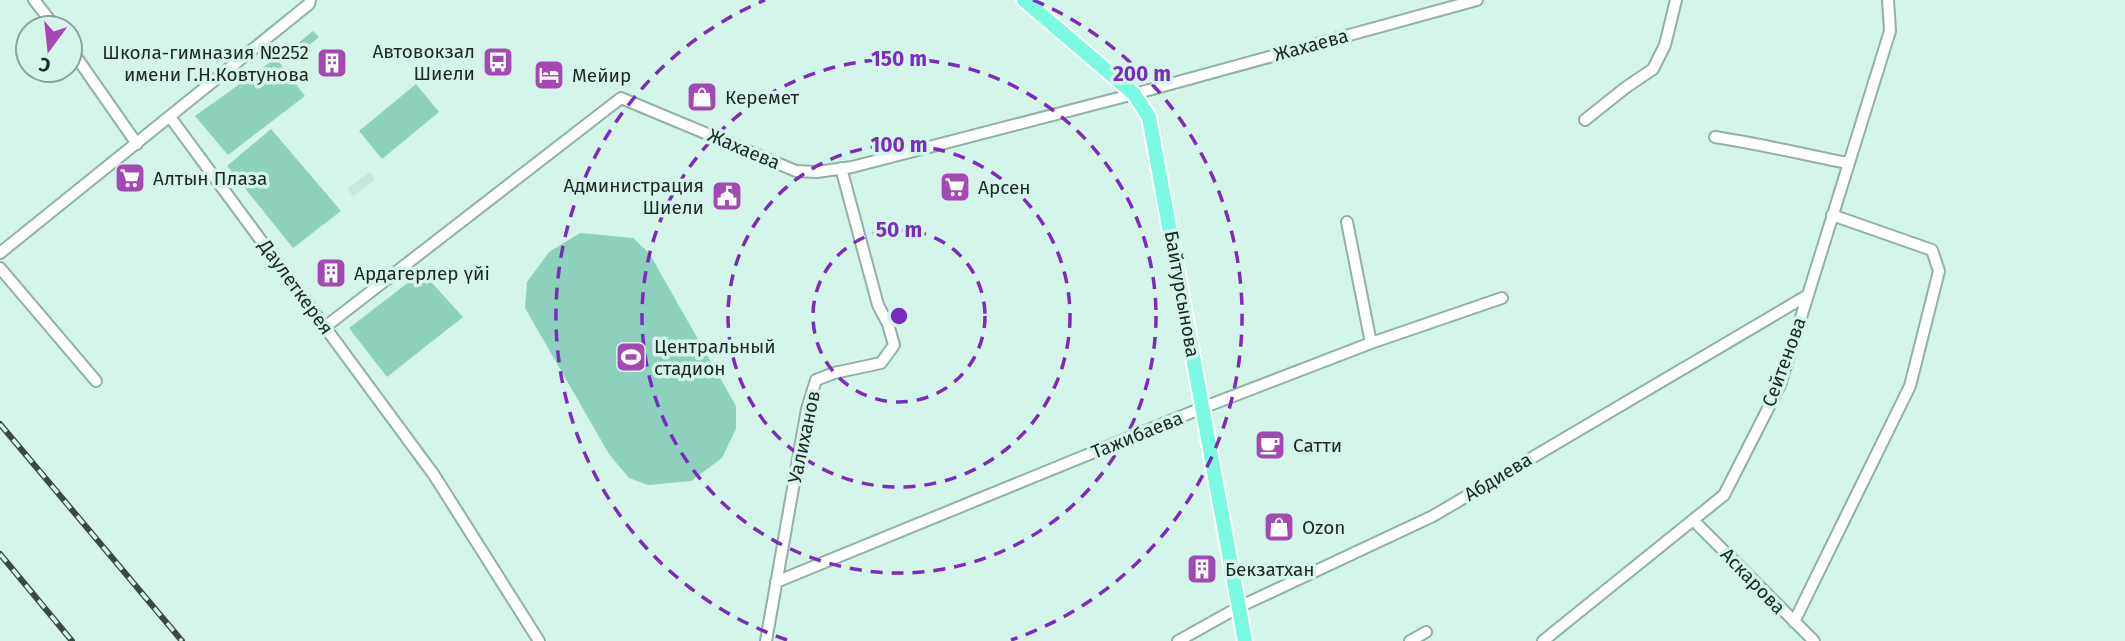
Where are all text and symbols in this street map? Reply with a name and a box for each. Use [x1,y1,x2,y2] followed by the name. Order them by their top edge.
[14,14,84,84] north arrow
[1271,24,1351,66] street label: Жахаева
[372,40,475,85] place label: Автовокзал Шиели
[102,41,309,86] place label: Школа-гимназия №252 имени Г.Н.Ковтунова
[481,45,515,79] bus stop icon: Автовокзал Шиели
[315,46,349,80] building icon: Школа-гимназия №252 имени Г.Н.Ковтунова
[871,46,927,72] text: 150 m
[36,52,53,77] text: С
[532,58,566,92] hotel icon: Мейир
[1113,61,1171,87] text: 200 m
[572,64,631,87] place label: Мейир
[685,80,719,114] shop icon: Керемет
[725,86,800,109] place label: Керемет
[704,124,784,174] street label: Жахаева
[870,132,928,158] text: 100 m
[113,161,147,195] supermarket icon: Алтын Плаза
[153,167,267,190] place label: Алтын Плаза
[938,170,972,204] supermarket icon: Арсен
[564,174,704,219] place label: Администрация Шиели
[978,176,1031,199] place label: Арсен
[710,179,744,213] public building icon: Администрация Шиели
[876,217,922,243] text: 50 m
[1160,229,1204,359] street label: Байтурсынова
[253,234,338,339] street label: Даулеткерея
[314,256,348,290] building icon: Ардагерлер үйі
[354,262,490,285] place label: Ардагерлер үйі
[887,304,911,328] centre of rings
[1757,314,1811,410] street label: Сейтенова
[654,335,776,380] place label: Центральный стадион
[614,340,648,374] sports icon: Центральный стадион
[783,389,825,485] street label: Уалиханов
[1088,406,1186,464] street label: Тажибаева
[1253,428,1287,462] cafe icon: Сатти
[1293,434,1342,457] place label: Сатти
[1460,448,1536,506] street label: Абдиева
[1262,510,1296,544] shop icon: Ozon
[1302,516,1345,539] place label: Ozon
[1716,543,1790,619] street label: Аскарова
[1185,552,1219,586] building icon: Бекзатхан
[1225,558,1315,581] place label: Бекзатхан

